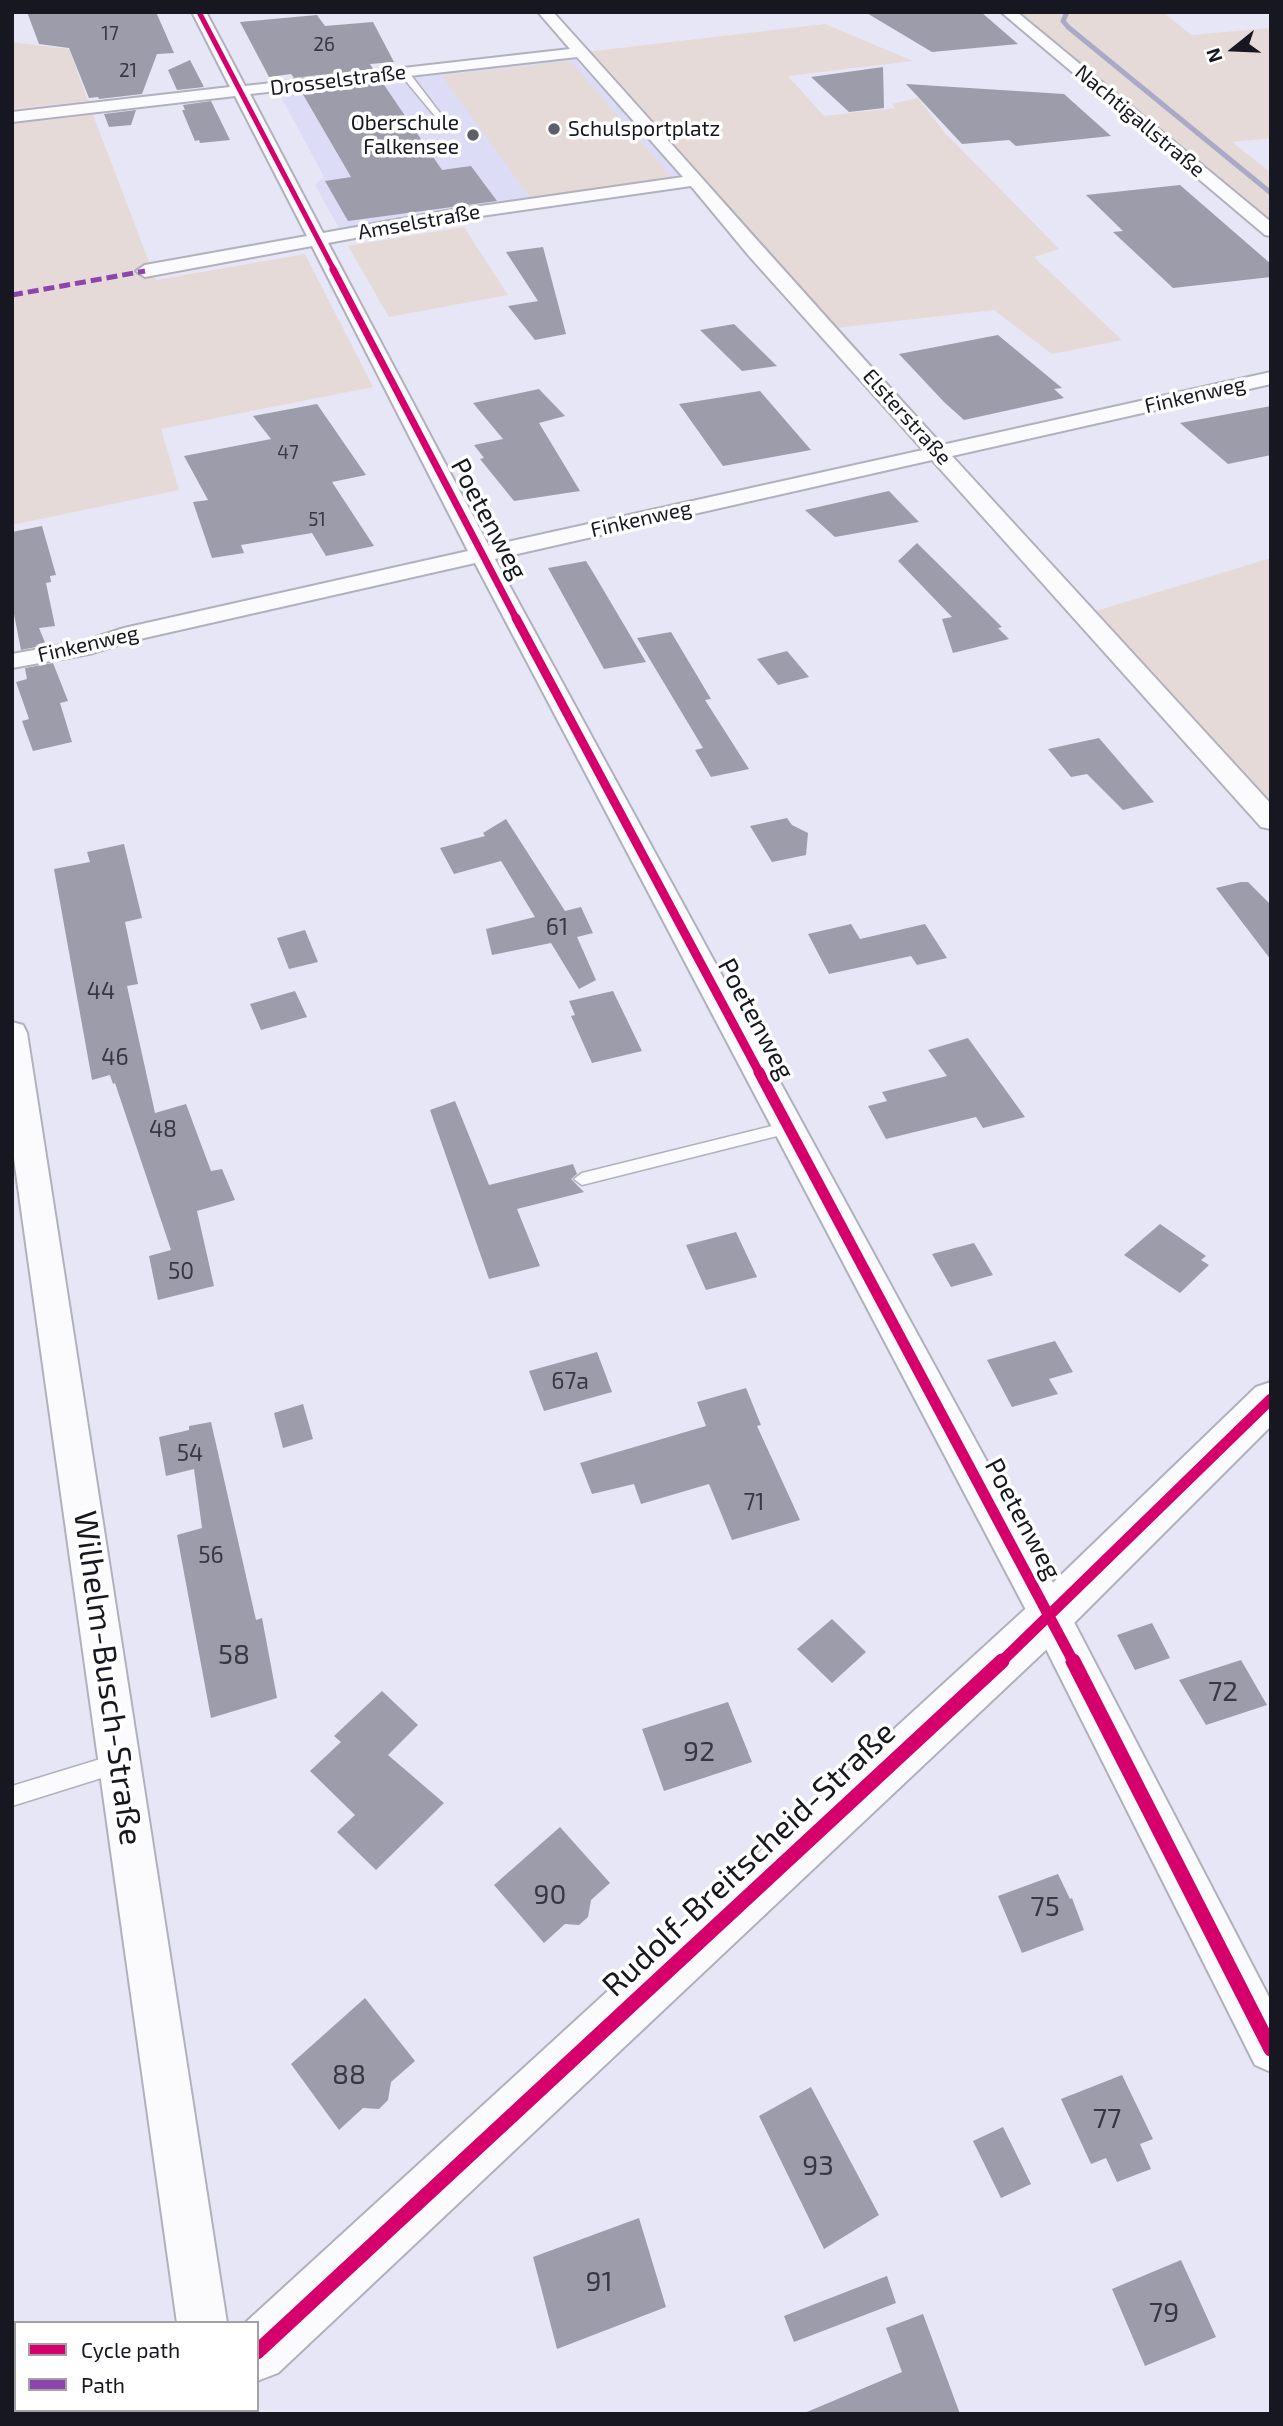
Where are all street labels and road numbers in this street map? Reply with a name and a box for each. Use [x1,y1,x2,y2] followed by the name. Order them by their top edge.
[269,59,407,101] street label: Drosselstraße
[1070,59,1210,183] street label: Nachtigallstraße
[356,199,482,245] street label: Amselstraße
[857,364,957,470] street label: Elsterstraße
[1142,371,1248,419] street label: Finkenweg
[444,453,534,585] street label: Poetenweg
[588,495,694,543] street label: Finkenweg
[35,620,141,668] street label: Finkenweg
[711,953,801,1085] street label: Poetenweg
[978,1453,1068,1585] street label: Poetenweg
[66,1508,150,1848] street label: Wilhelm-Busch-Straße
[595,1713,903,2005] street label: Rudolf-Breitscheid-Straße

